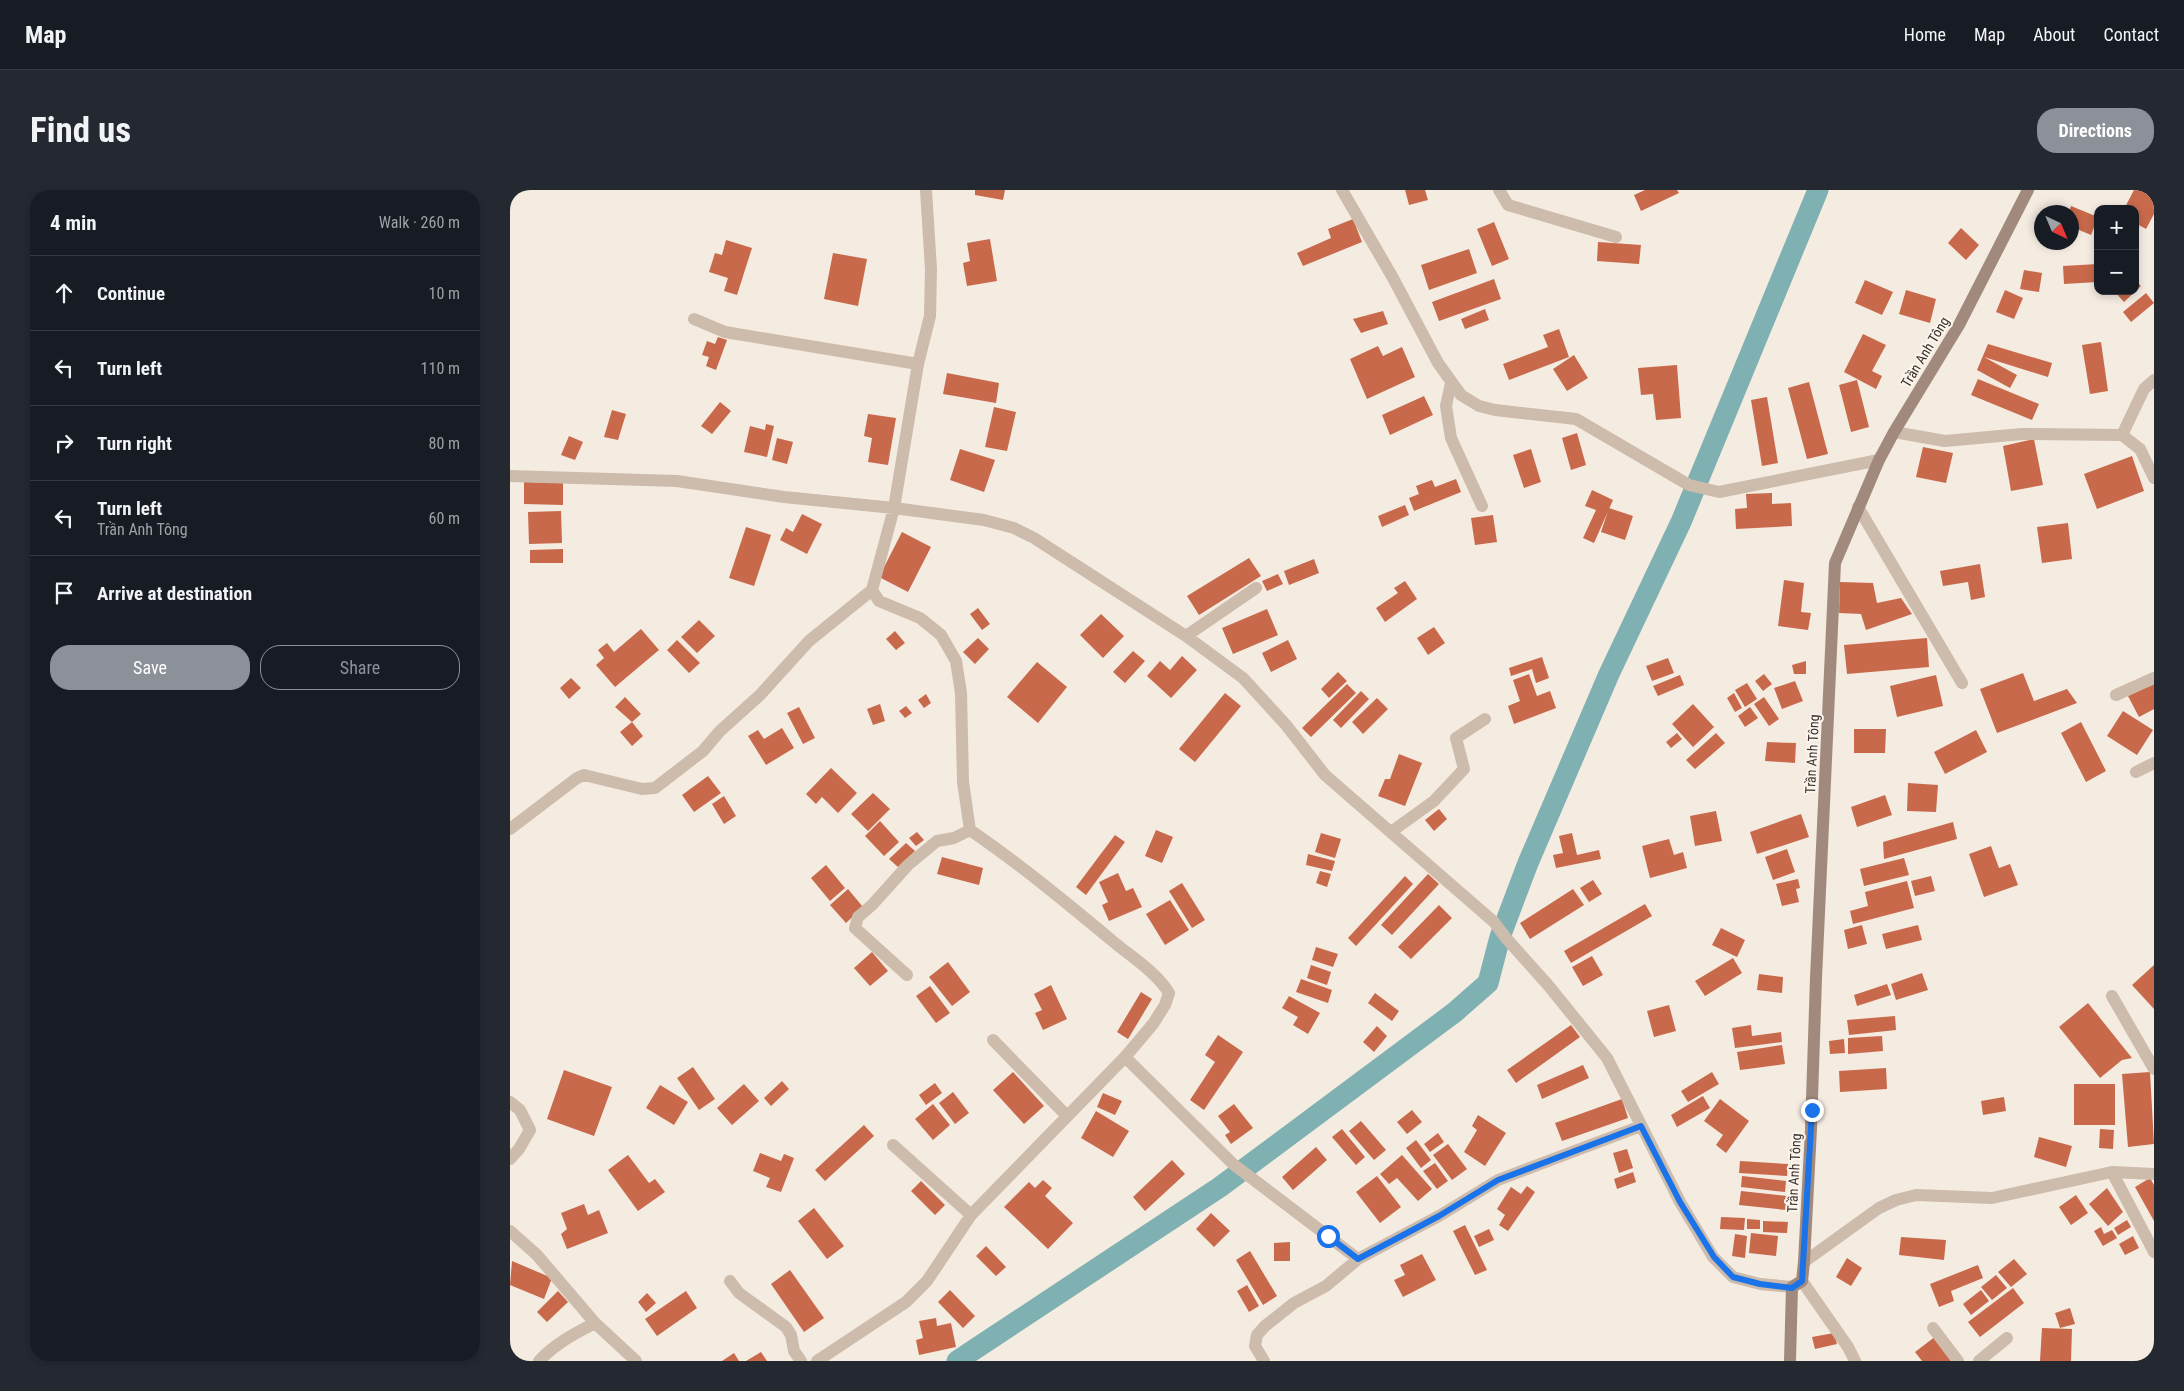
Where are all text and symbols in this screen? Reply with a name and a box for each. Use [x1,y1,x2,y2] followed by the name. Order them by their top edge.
[25,21,66,49] text: Map
[1904,24,1946,45] text: Home
[1974,24,2005,45] text: Map
[2033,24,2075,45] text: About
[2103,24,2159,45] text: Contact
[2037,108,2154,153] button: Directions
[30,110,131,151] text: Find us
[2034,205,2079,250] north arrow
[2094,205,2139,295] map controls
[2094,205,2139,250] button: +
[50,211,97,235] text: 4 min
[379,213,460,232] text: Walk · 260 m
[2094,250,2139,295] button: −
[50,279,78,307] icon: ahead
[97,282,165,305] text: Continue
[428,284,460,303] text: 10 m
[1898,314,1952,390] street label: Trần Anh Tông
[50,354,78,382] icon: left
[97,357,162,380] text: Turn left
[421,359,460,378] text: 110 m
[50,429,78,457] icon: right
[97,432,172,455] text: Turn right
[428,434,460,453] text: 80 m
[97,497,162,520] text: Turn left
[50,504,78,532] icon: left
[428,509,460,528] text: 60 m
[97,520,188,539] text: Trần Anh Tông
[50,579,78,607] icon: arrive
[97,582,252,605] text: Arrive at destination
[50,645,250,690] button: Save
[260,645,460,690] button: Share
[1802,714,1822,794] street label: Trần Anh Tông
[1801,1099,1824,1122] route end
[1784,1133,1804,1213] street label: Trần Anh Tông
[1317,1225,1340,1248] route start

